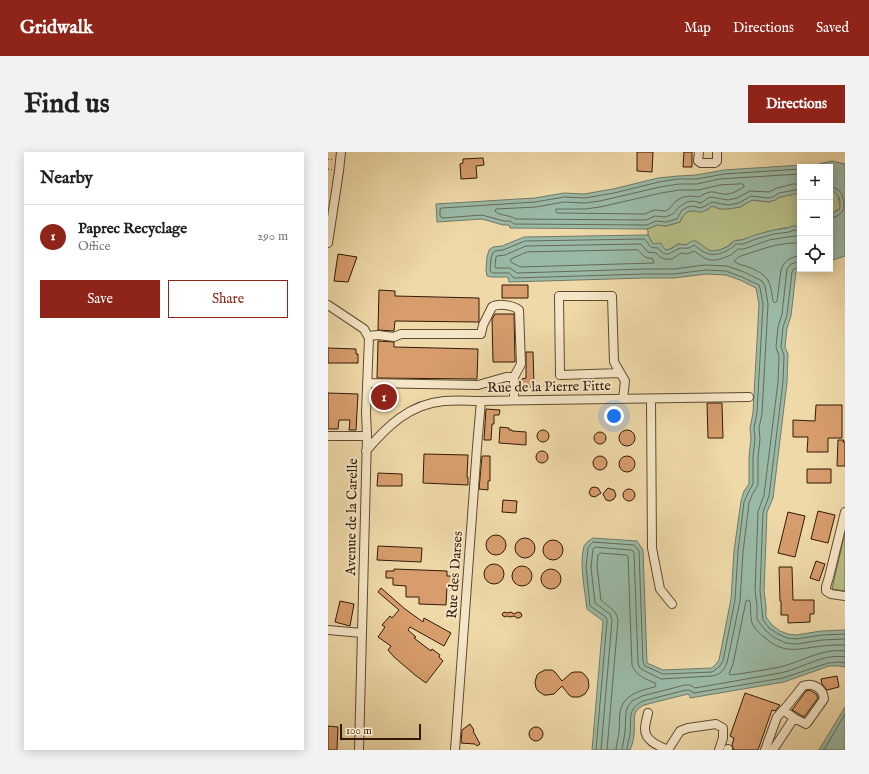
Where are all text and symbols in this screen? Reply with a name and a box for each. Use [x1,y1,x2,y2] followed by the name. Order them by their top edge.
[20,16,93,40] text: Gridwalk
[684,19,711,37] text: Map
[733,19,794,37] text: Directions
[816,19,849,37] text: Saved
[748,85,845,123] button: Directions
[24,87,110,122] text: Find us
[797,164,833,272] map controls
[797,164,833,200] button: +
[40,168,93,189] text: Nearby
[797,200,833,236] button: −
[78,219,187,238] text: Paprec Recyclage
[51,228,55,245] text: 1
[257,228,288,245] text: 290 m
[797,236,833,272] button: locate
[78,238,110,255] text: Office
[40,280,160,318] button: Save
[168,280,288,318] button: Share
[487,377,612,397] street label: Rue de la Pierre Fitte
[371,382,397,412] pin: 1
[604,406,624,426] your location
[342,458,362,577] street label: Avenue de la Carelle
[443,530,467,619] street label: Rue des Darses
[340,722,421,741] scale bar
[346,724,372,738] text: 100 m

